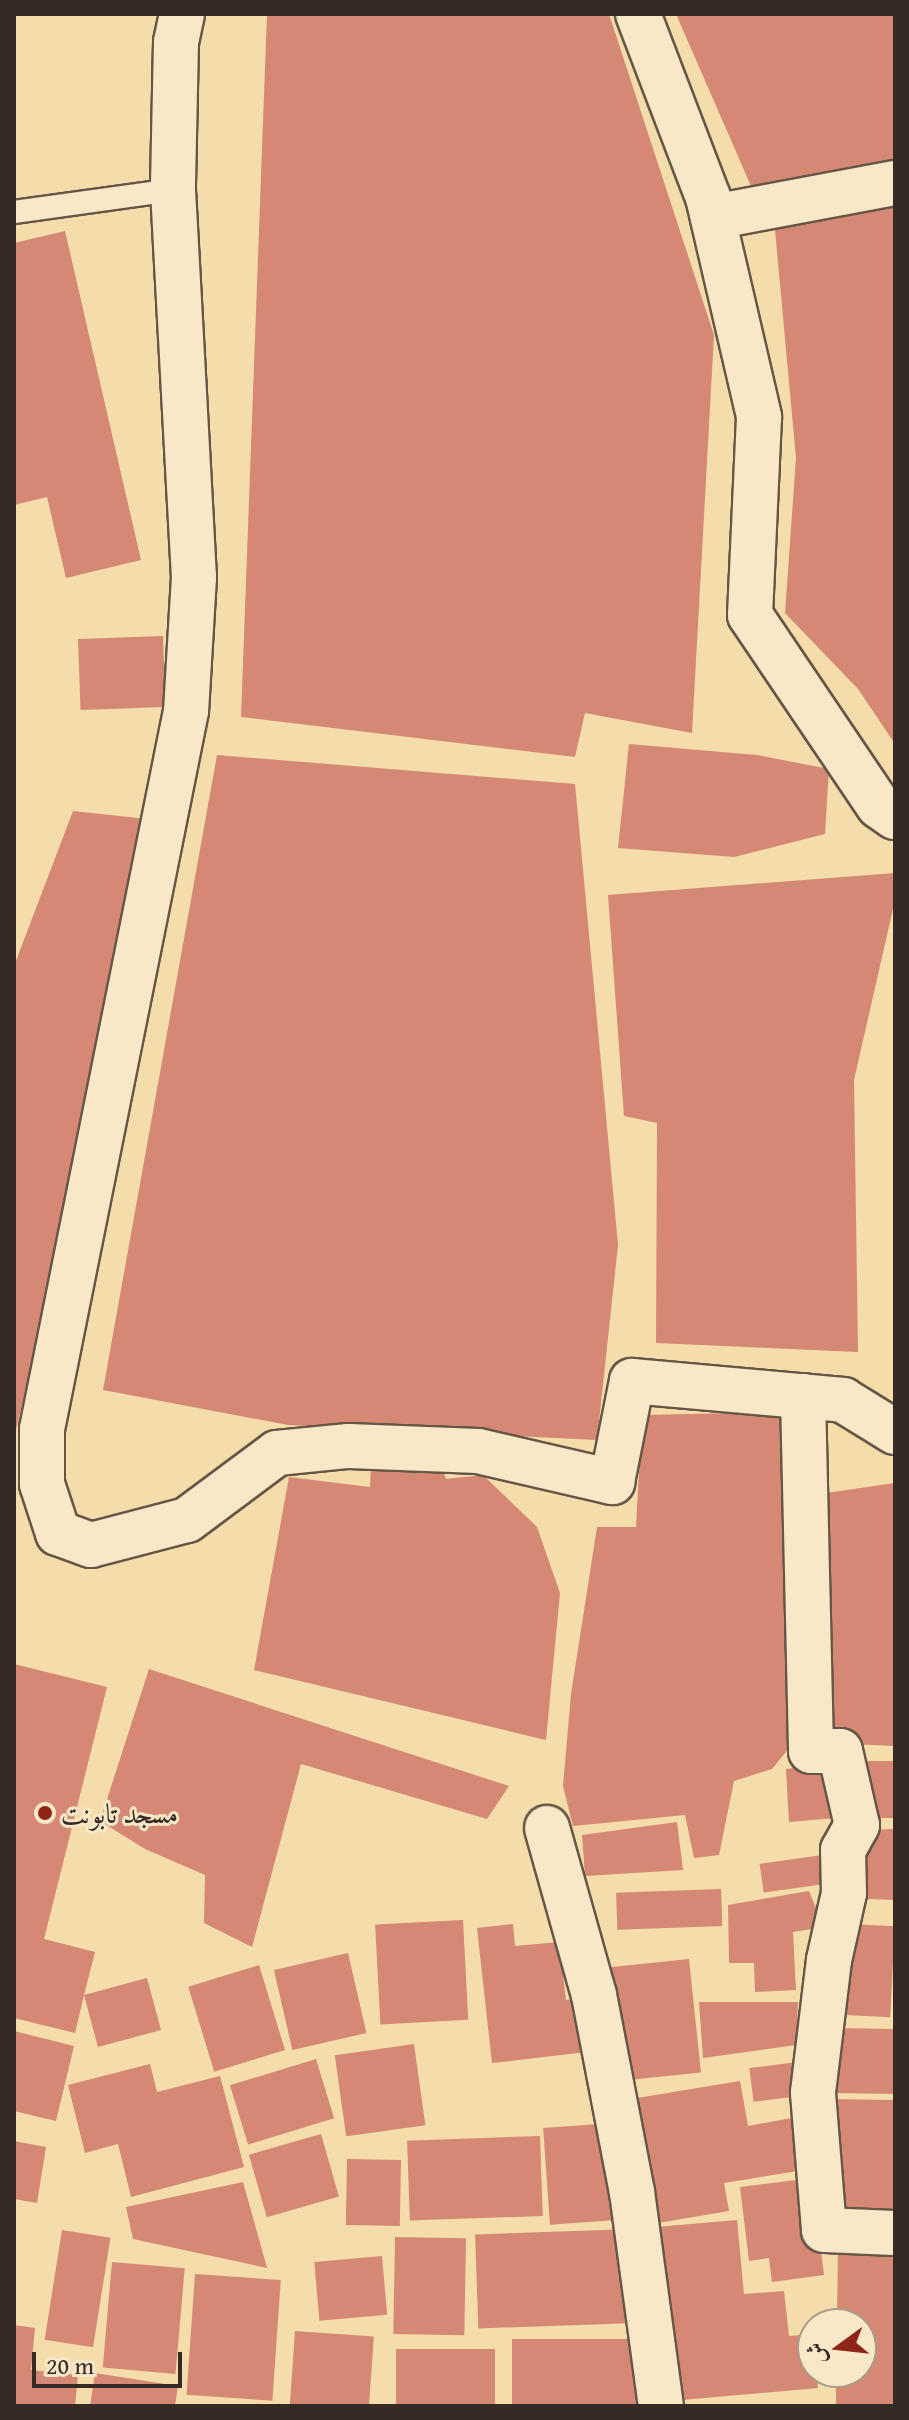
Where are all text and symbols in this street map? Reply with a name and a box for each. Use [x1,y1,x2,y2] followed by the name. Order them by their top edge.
[61,1796,178,1830] place label: مسجد تابونت
[36,1804,54,1822] marker: مسجد تابونت
[797,2308,877,2388] north arrow
[36,2336,186,2386] scale bar
[797,2339,834,2368] text: ش
[46,2348,94,2383] text: 20 m

